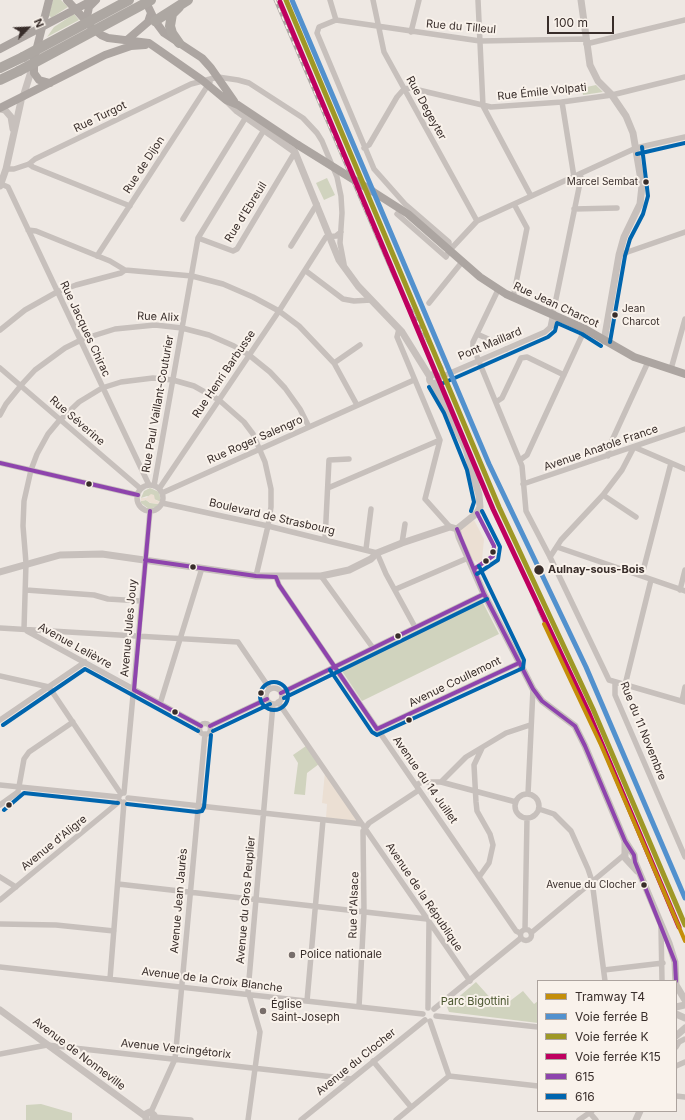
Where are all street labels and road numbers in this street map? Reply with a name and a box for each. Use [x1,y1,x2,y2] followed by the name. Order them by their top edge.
[426,17,496,37] street label: Rue du Tilleul
[403,74,449,142] street label: Rue Degeyter
[497,81,587,103] street label: Rue Émile Volpati
[72,99,128,135] street label: Rue Turgot
[121,134,167,196] street label: Rue de Dijon
[222,179,270,245] street label: Rue d'Ebreuil
[57,279,113,379] street label: Rue Jacques Chirac
[511,279,601,331] street label: Rue Jean Charcot
[137,310,179,324] street label: Rue Alix
[456,325,524,363] street label: Pont Maillard
[190,328,258,420] street label: Rue Henri Barbusse
[139,334,177,474] street label: Rue Paul Vaillant-Couturier
[47,394,107,448] street label: Rue Séverine
[205,413,305,467] street label: Rue Roger Salengro
[542,422,660,474] street label: Avenue Anatole France
[208,496,336,538] street label: Boulevard de Strasbourg
[118,579,140,677] street label: Avenue Jules Jouy
[36,620,114,672] street label: Avenue Lelièvre
[407,654,503,710] street label: Avenue Coullemont
[617,680,669,782] street label: Rue du 11 Novembre
[390,734,460,826] street label: Avenue du 14 Juillet
[18,812,90,874] street label: Avenue d'Aligre
[234,836,258,964] street label: Avenue du Gros Peuplier
[383,840,465,954] street label: Avenue de la République
[168,848,190,954] street label: Avenue Jean Jaurès
[346,871,362,939] street label: Rue d'Alsace
[141,965,283,995] street label: Avenue de la Croix Blanche
[30,1015,128,1093] street label: Avenue de Nonneville
[313,1026,399,1098] street label: Avenue du Clocher
[120,1037,232,1061] street label: Avenue Vercingétorix

